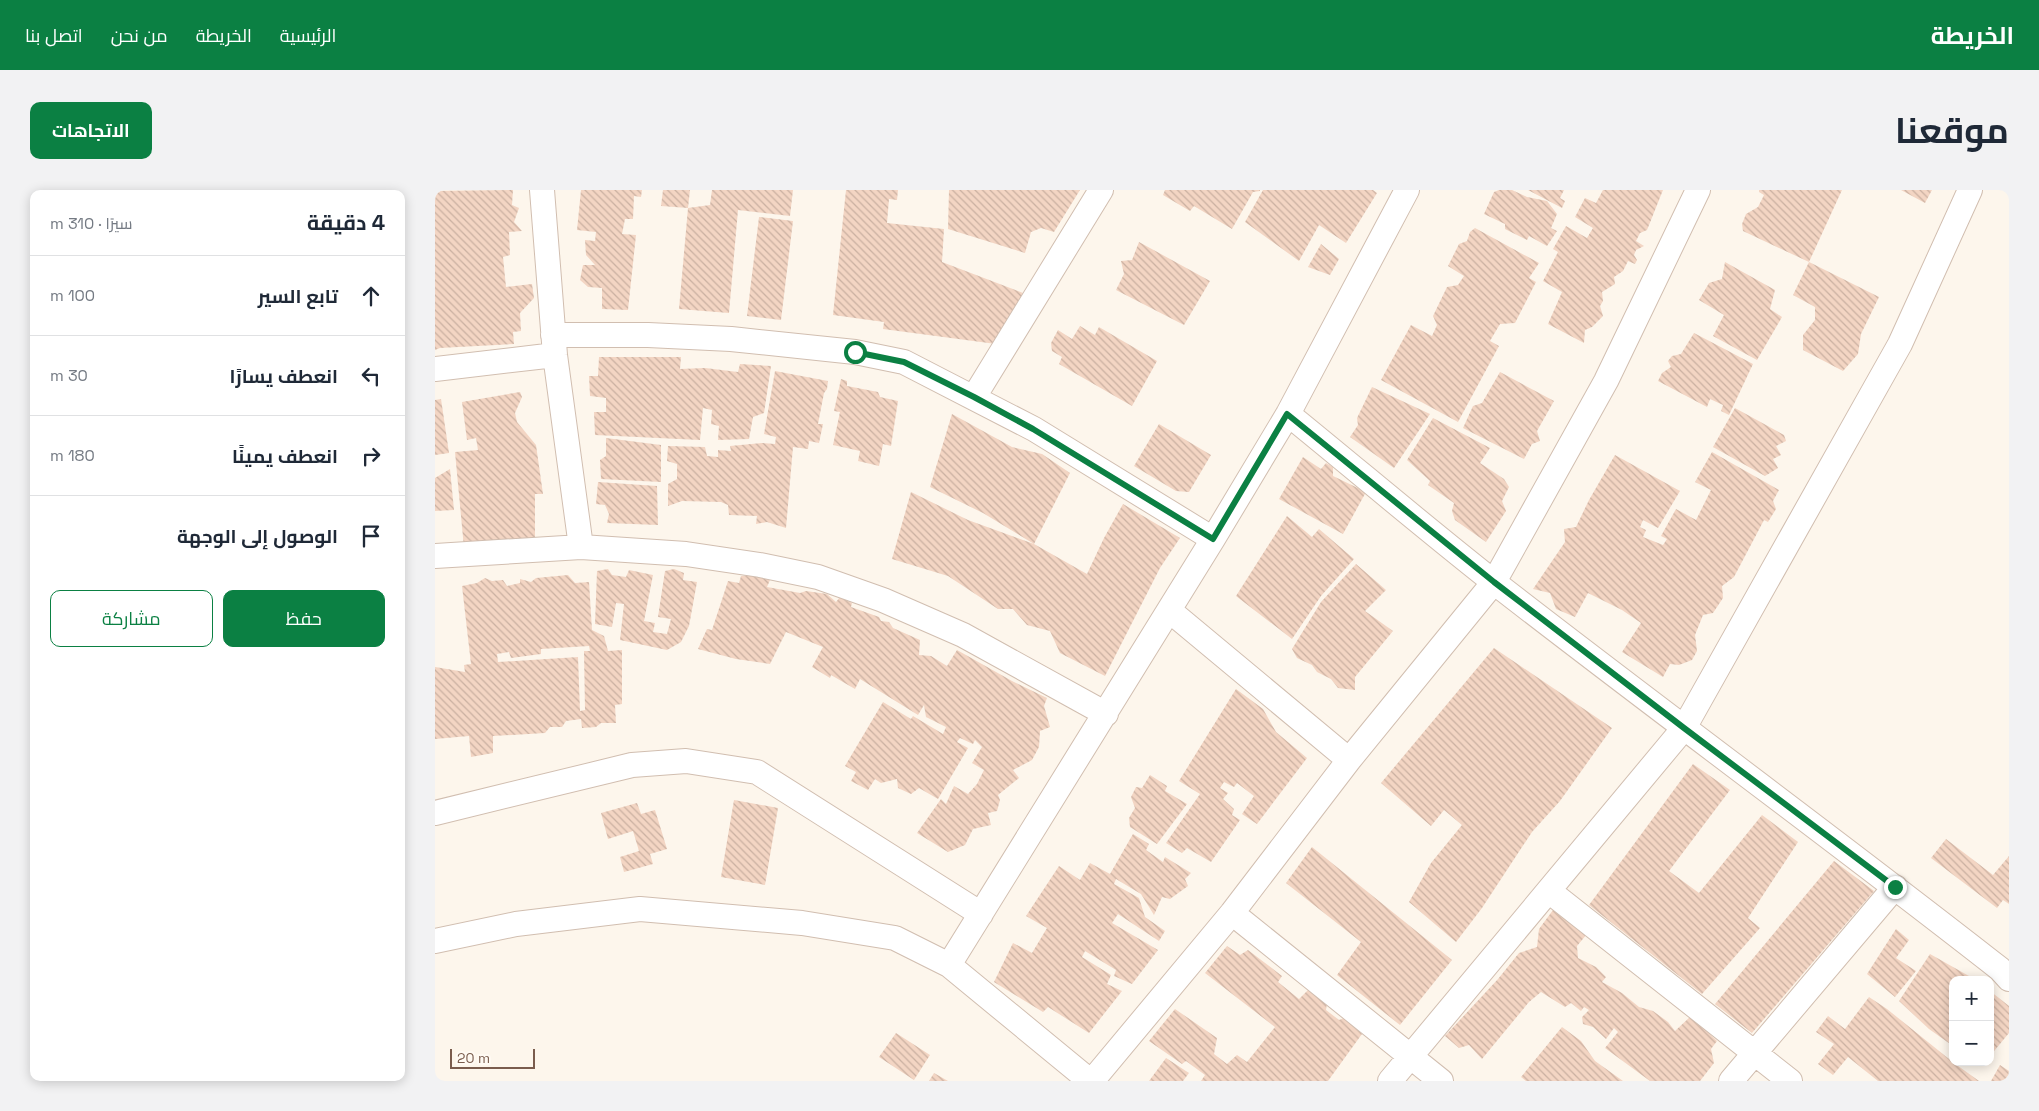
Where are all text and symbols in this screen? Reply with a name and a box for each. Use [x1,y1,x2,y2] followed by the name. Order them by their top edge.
[1931,20,2014,51] text: الخريطة
[25,24,83,47] text: اتصل بنا
[111,24,168,47] text: من نحن
[196,24,252,47] text: الخريطة
[280,24,336,47] text: الرئيسية
[30,102,152,159] button: الاتجاهات
[1895,109,2009,153] text: موقعنا
[307,209,385,236] text: 4 دقيقة
[50,213,133,234] text: سيرًا · 310 m
[357,282,385,310] icon: ahead
[258,284,338,309] text: تابع السير
[50,285,95,306] text: 100 m
[844,341,867,364] route start
[357,362,385,390] icon: left
[230,364,338,389] text: انعطف يسارًا
[50,365,88,386] text: 30 m
[357,442,385,470] icon: right
[232,444,338,469] text: انعطف يمينًا
[50,445,95,466] text: 180 m
[357,522,385,550] icon: arrive
[177,524,338,549] text: الوصول إلى الوجهة
[50,590,213,647] button: مشاركة
[223,590,385,647] button: حفظ
[1884,876,1907,899] route end
[1949,976,1994,1066] map controls
[1949,976,1994,1021] button: +
[1949,1021,1994,1066] button: −
[450,1046,535,1069] scale bar
[457,1049,490,1067] text: 20 m

